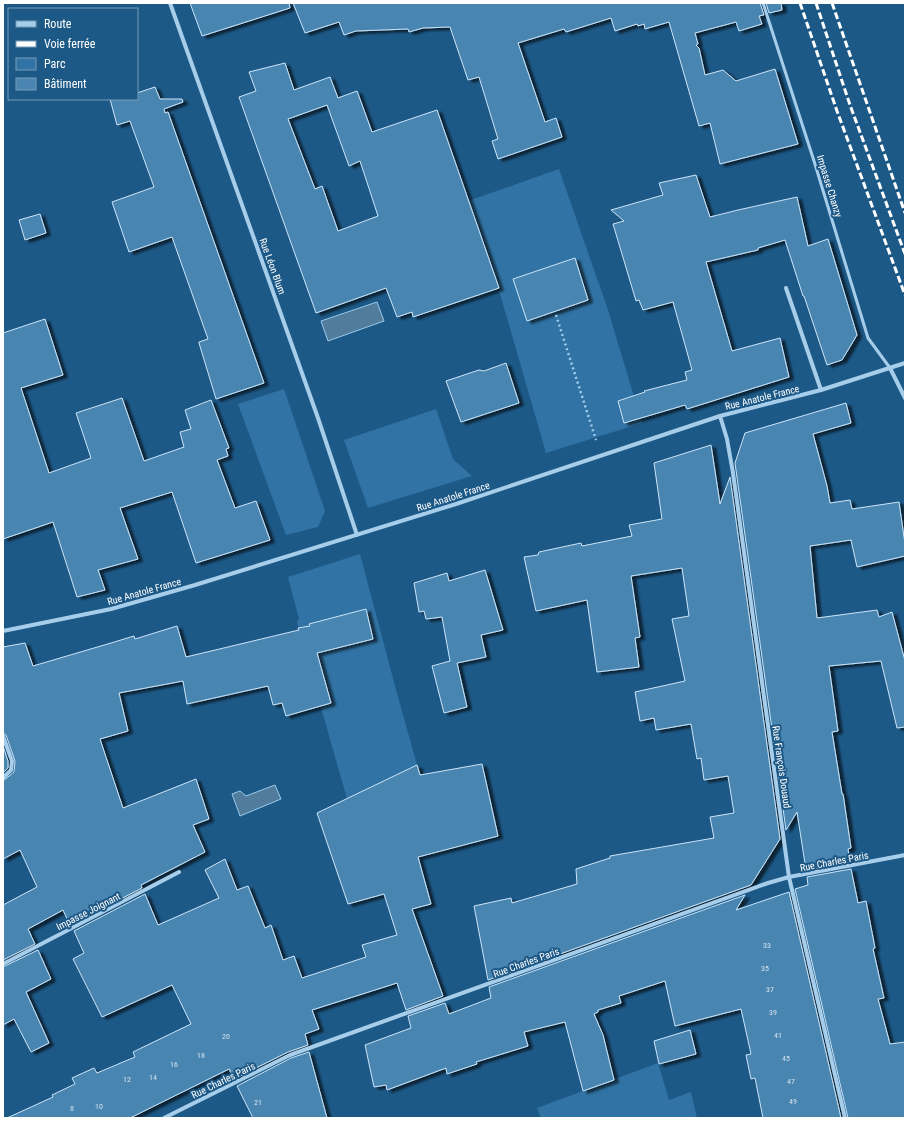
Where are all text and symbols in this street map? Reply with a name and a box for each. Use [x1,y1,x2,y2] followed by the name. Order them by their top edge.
[8,8,138,100] legend
[44,17,72,31] text: Route
[44,37,96,51] text: Voie ferrée
[44,57,66,71] text: Parc
[44,77,87,91] text: Bâtiment
[815,154,844,219] street label: Impasse Chanzy
[257,237,288,296] street label: Rue Léon Blum
[724,383,801,412] street label: Rue Anatole France
[415,479,491,513] street label: Rue Anatole France
[106,576,183,607] street label: Rue Anatole France
[770,725,793,809] street label: Rue François Douaud
[799,849,870,874] street label: Rue Charles Paris
[54,891,122,932] street label: Impasse Joignant
[763,941,771,950] house number: 33
[492,945,561,980] street label: Rue Charles Paris
[761,964,769,973] house number: 35
[766,985,774,994] house number: 37
[769,1008,777,1017] house number: 39
[774,1031,782,1040] house number: 41
[222,1032,230,1041] house number: 20
[197,1051,205,1060] house number: 18
[782,1054,790,1063] house number: 45
[170,1060,178,1069] house number: 16
[190,1060,257,1101] street label: Rue Charles Paris
[149,1073,157,1082] house number: 14
[123,1075,131,1084] house number: 12
[787,1077,795,1086] house number: 47
[789,1097,797,1106] house number: 49
[254,1098,262,1107] house number: 21
[95,1102,103,1111] house number: 10
[70,1104,74,1113] house number: 8

